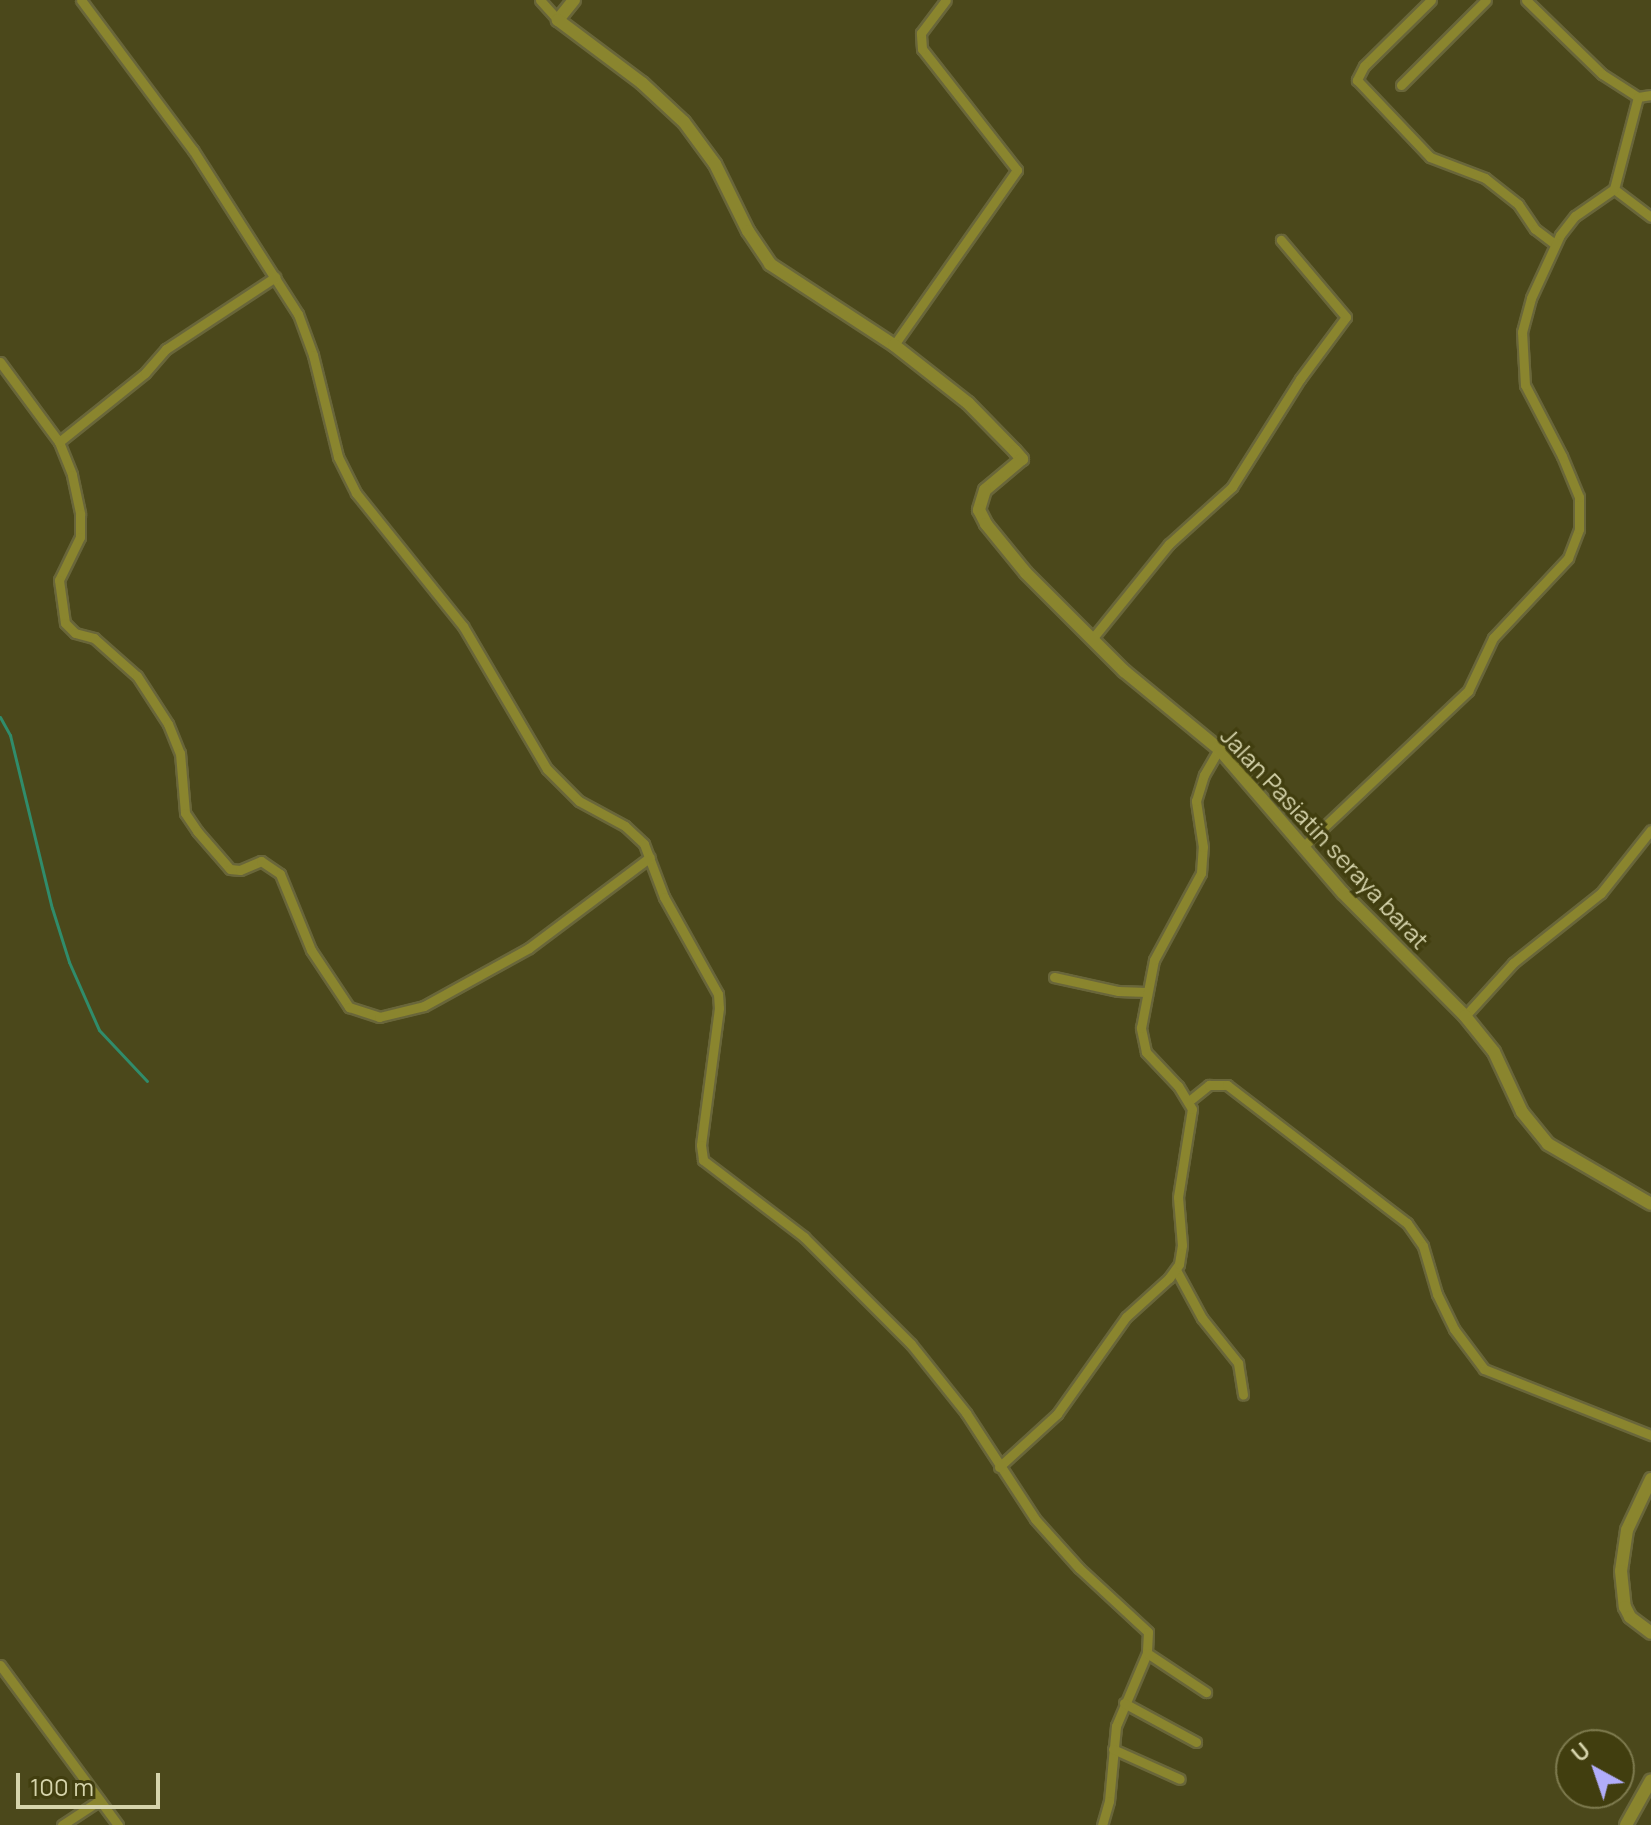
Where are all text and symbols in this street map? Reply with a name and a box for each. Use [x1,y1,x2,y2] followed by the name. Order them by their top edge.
[1215,721,1435,955] street label: Jalan Pasiatin seraya barat
[1555,1729,1635,1809] north arrow
[1565,1736,1597,1769] text: U
[20,1757,164,1807] scale bar
[30,1770,94,1803] text: 100 m

